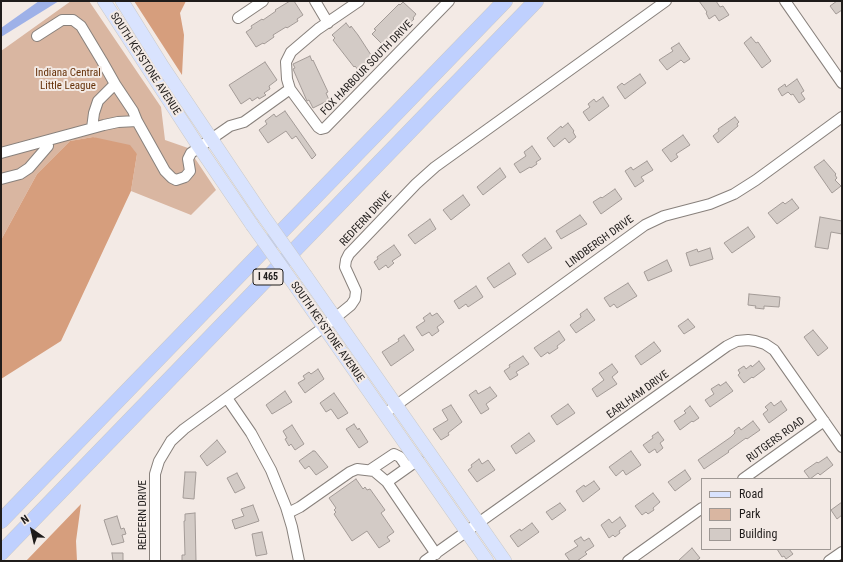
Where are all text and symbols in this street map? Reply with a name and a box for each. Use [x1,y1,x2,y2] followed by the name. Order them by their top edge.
[107,10,183,118] street label: SOUTH KEYSTONE AVENUE
[318,18,416,118] street label: FOX HARBOUR SOUTH DRIVE
[35,66,101,92] park label: Indiana Central Little League
[337,189,395,249] street label: REDFERN DRIVE
[563,213,637,271] street label: LINDBERGH DRIVE
[253,269,283,285] road number: I 465
[287,279,367,385] street label: SOUTH KEYSTONE AVENUE
[604,368,672,422] street label: EARLHAM DRIVE
[744,415,808,465] street label: RUTGERS ROAD
[701,478,831,550] legend
[136,480,150,550] street label: REDFERN DRIVE
[739,487,763,501] text: Road
[739,507,760,521] text: Park
[12,510,52,550] north arrow
[19,512,31,527] text: N
[739,527,777,541] text: Building

